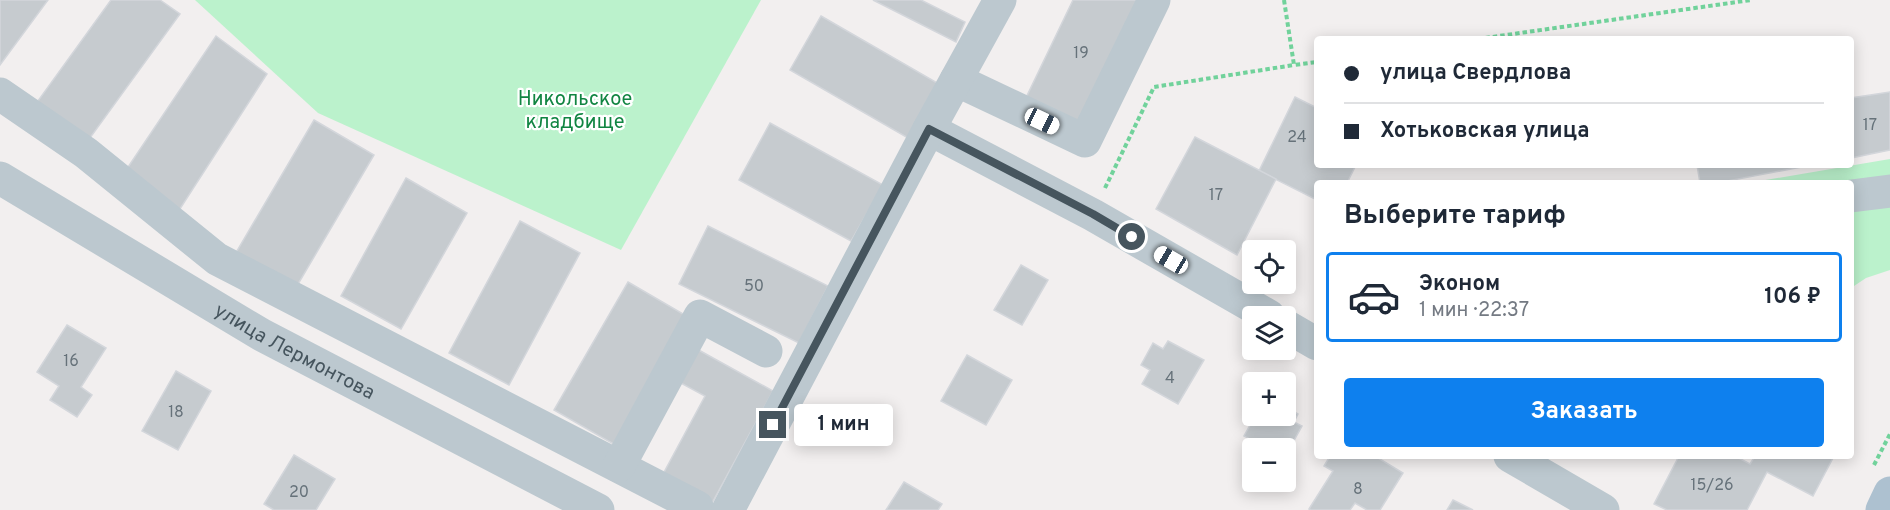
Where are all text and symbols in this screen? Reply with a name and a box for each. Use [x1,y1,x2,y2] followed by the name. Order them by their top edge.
[1073,44,1089,64] house number: 19
[1380,60,1571,87] text: улица Свердлова
[518,87,632,136] park label: Никольское кладбище
[1022,105,1062,137] car
[1863,116,1877,136] house number: 17
[1380,118,1590,145] text: Хотьковская улица
[1287,128,1307,148] house number: 24
[1209,186,1223,206] house number: 17
[1344,199,1566,233] text: Выберите тариф
[1118,223,1145,250] route start
[1242,240,1296,492] map controls
[1242,240,1296,294] button: locate
[1151,243,1191,277] car
[1347,270,1401,324] icon: car
[1419,271,1500,298] text: Эконом
[744,277,764,297] house number: 50
[1764,284,1821,311] text: 106 ₽
[209,298,379,407] street label: улица Лермонтова
[1419,298,1529,324] text: 1 мин · 22:37
[1242,306,1296,360] button: layers
[63,352,79,372] house number: 16
[1165,369,1175,389] house number: 4
[1242,372,1296,426] button: +
[1344,378,1824,447] button: Заказать
[168,403,184,423] house number: 18
[794,404,893,446] callout: 1 мин
[759,411,786,438] route end
[818,412,869,438] text: 1 мин
[1242,438,1296,492] button: −
[1690,476,1734,496] house number: 15/26
[1353,480,1363,500] house number: 8
[289,483,309,503] house number: 20

